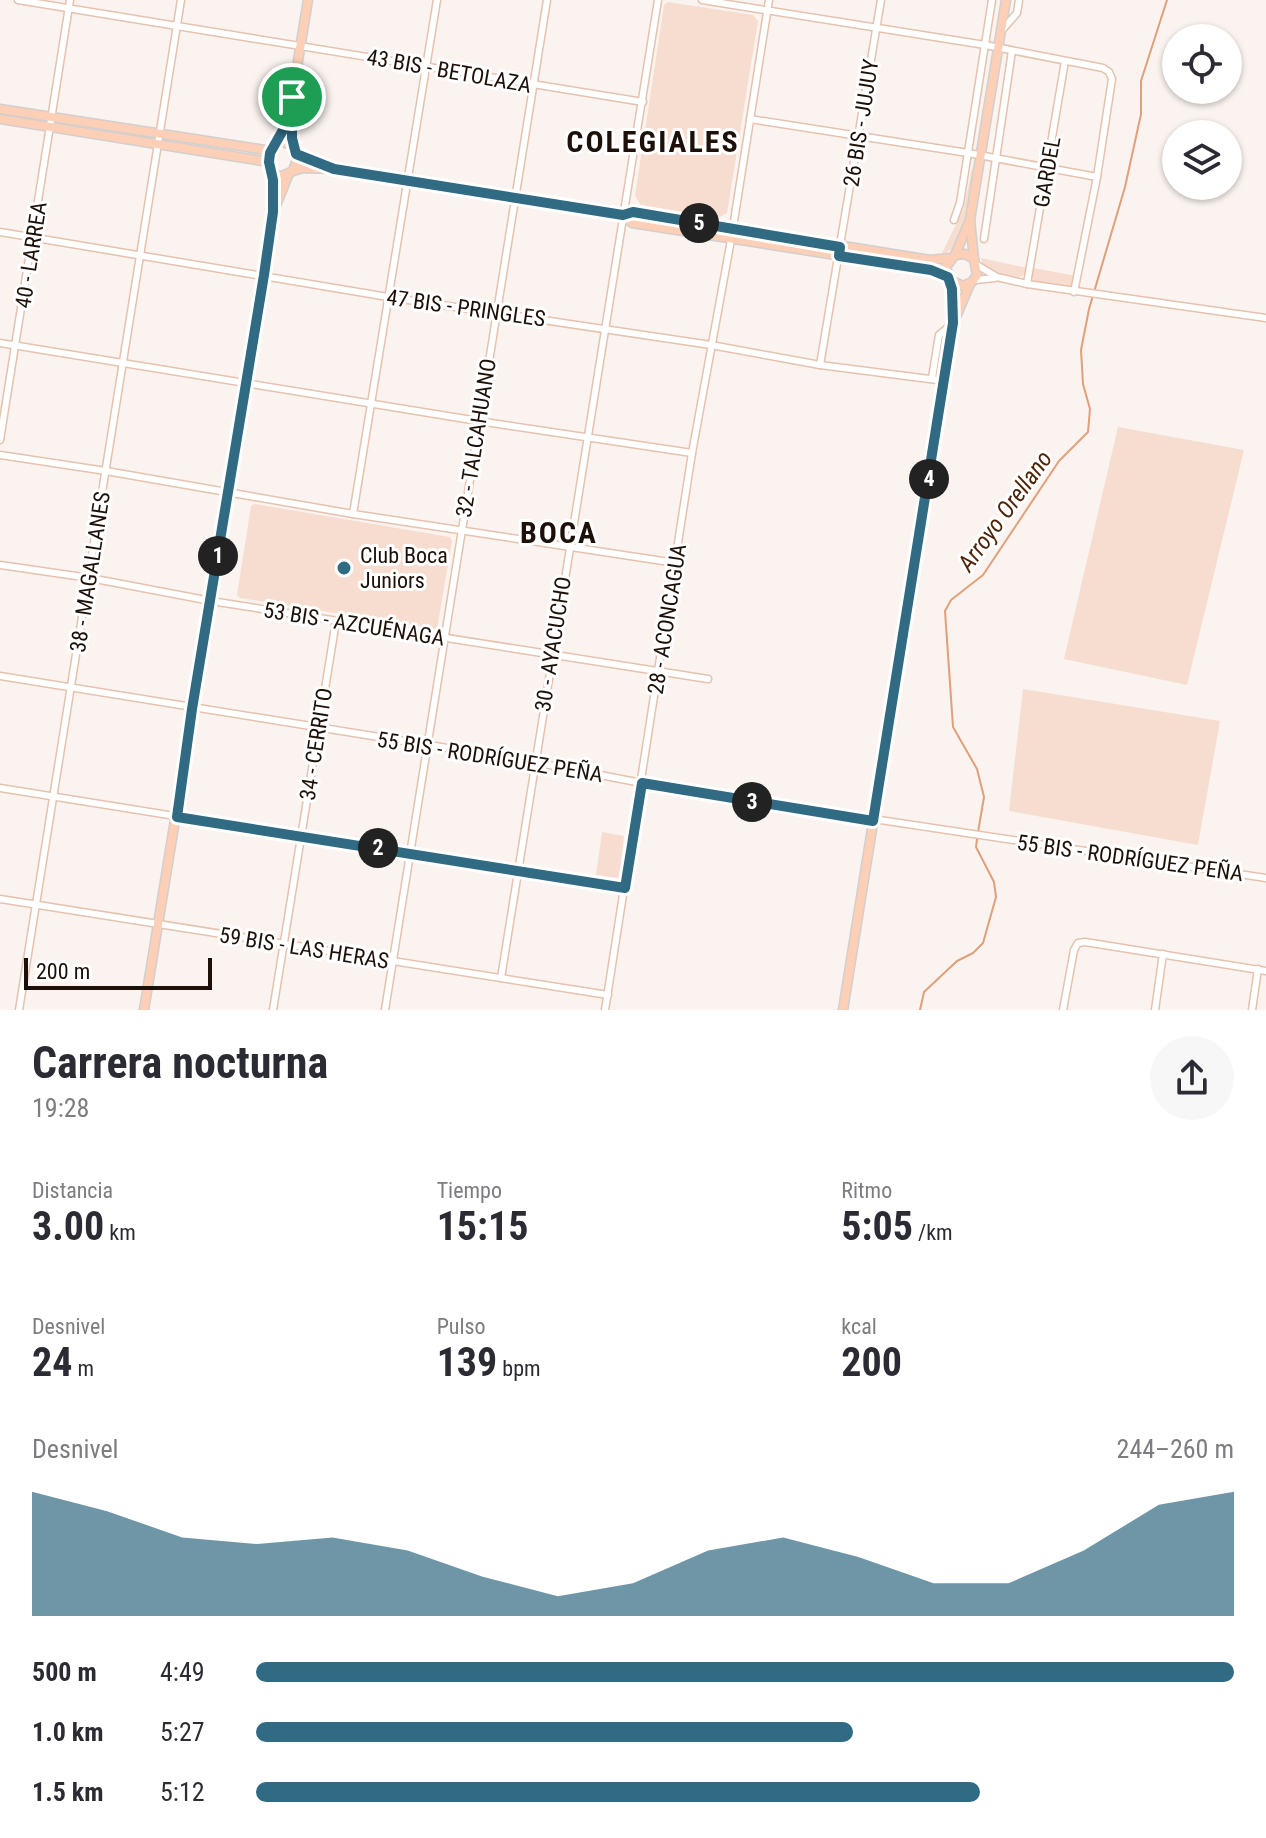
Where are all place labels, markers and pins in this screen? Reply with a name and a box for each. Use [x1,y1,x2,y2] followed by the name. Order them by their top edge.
[258,63,326,131] pin
[679,203,719,243] pin: 5
[909,459,949,499] pin: 4
[198,536,238,576] pin: 1
[360,543,448,593] place label: Club Boca Juniors
[335,559,353,577] marker: Club Boca Juniors
[732,782,772,822] pin: 3
[358,828,398,868] pin: 2

